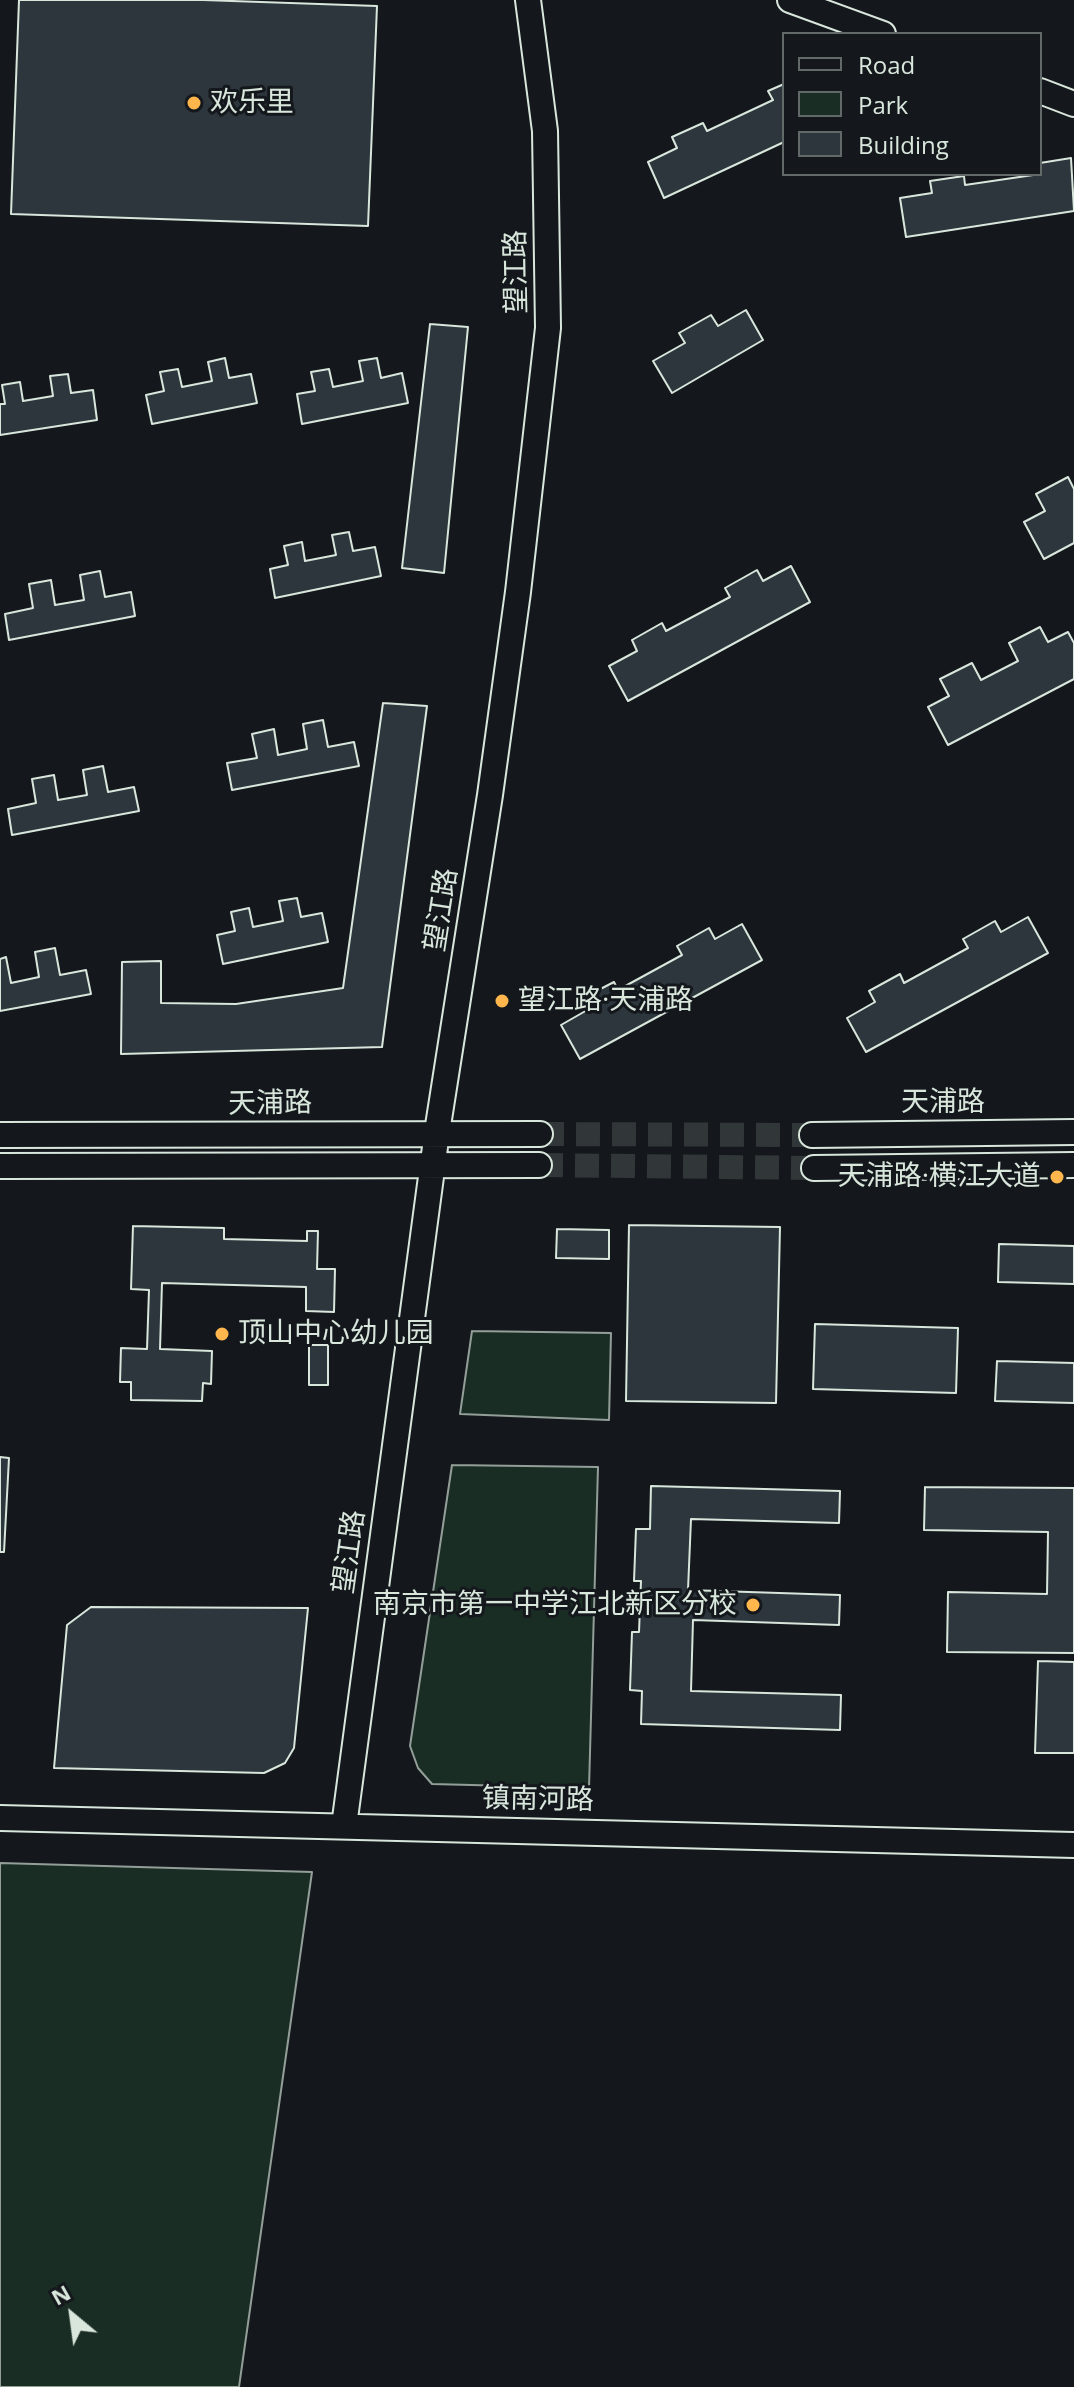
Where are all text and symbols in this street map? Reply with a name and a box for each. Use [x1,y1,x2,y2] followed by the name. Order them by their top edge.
[782,32,1042,176] legend
[858,48,915,81] text: Road
[210,86,294,120] place label: 欢乐里
[858,88,908,121] text: Park
[185,94,203,112] marker: 欢乐里
[858,128,949,161] text: Building
[499,230,535,314] street label: 望江路
[419,866,465,954] street label: 望江路
[518,984,693,1018] place label: 望江路·天浦路
[493,992,511,1010] marker: 望江路·天浦路
[228,1086,312,1122] street label: 天浦路
[901,1086,985,1120] street label: 天浦路
[838,1160,1041,1194] place label: 天浦路·横江大道
[1048,1168,1066,1186] marker: 天浦路·横江大道
[238,1317,434,1351] place label: 顶山中心幼儿园
[213,1325,231,1343] marker: 顶山中心幼儿园
[328,1508,372,1596] street label: 望江路
[373,1588,737,1622] place label: 南京市第一中学江北新区分校
[744,1596,762,1614] marker: 南京市第一中学江北新区分校
[482,1782,594,1818] street label: 镇南河路
[32,2275,112,2355] north arrow
[45,2277,75,2311] text: N

